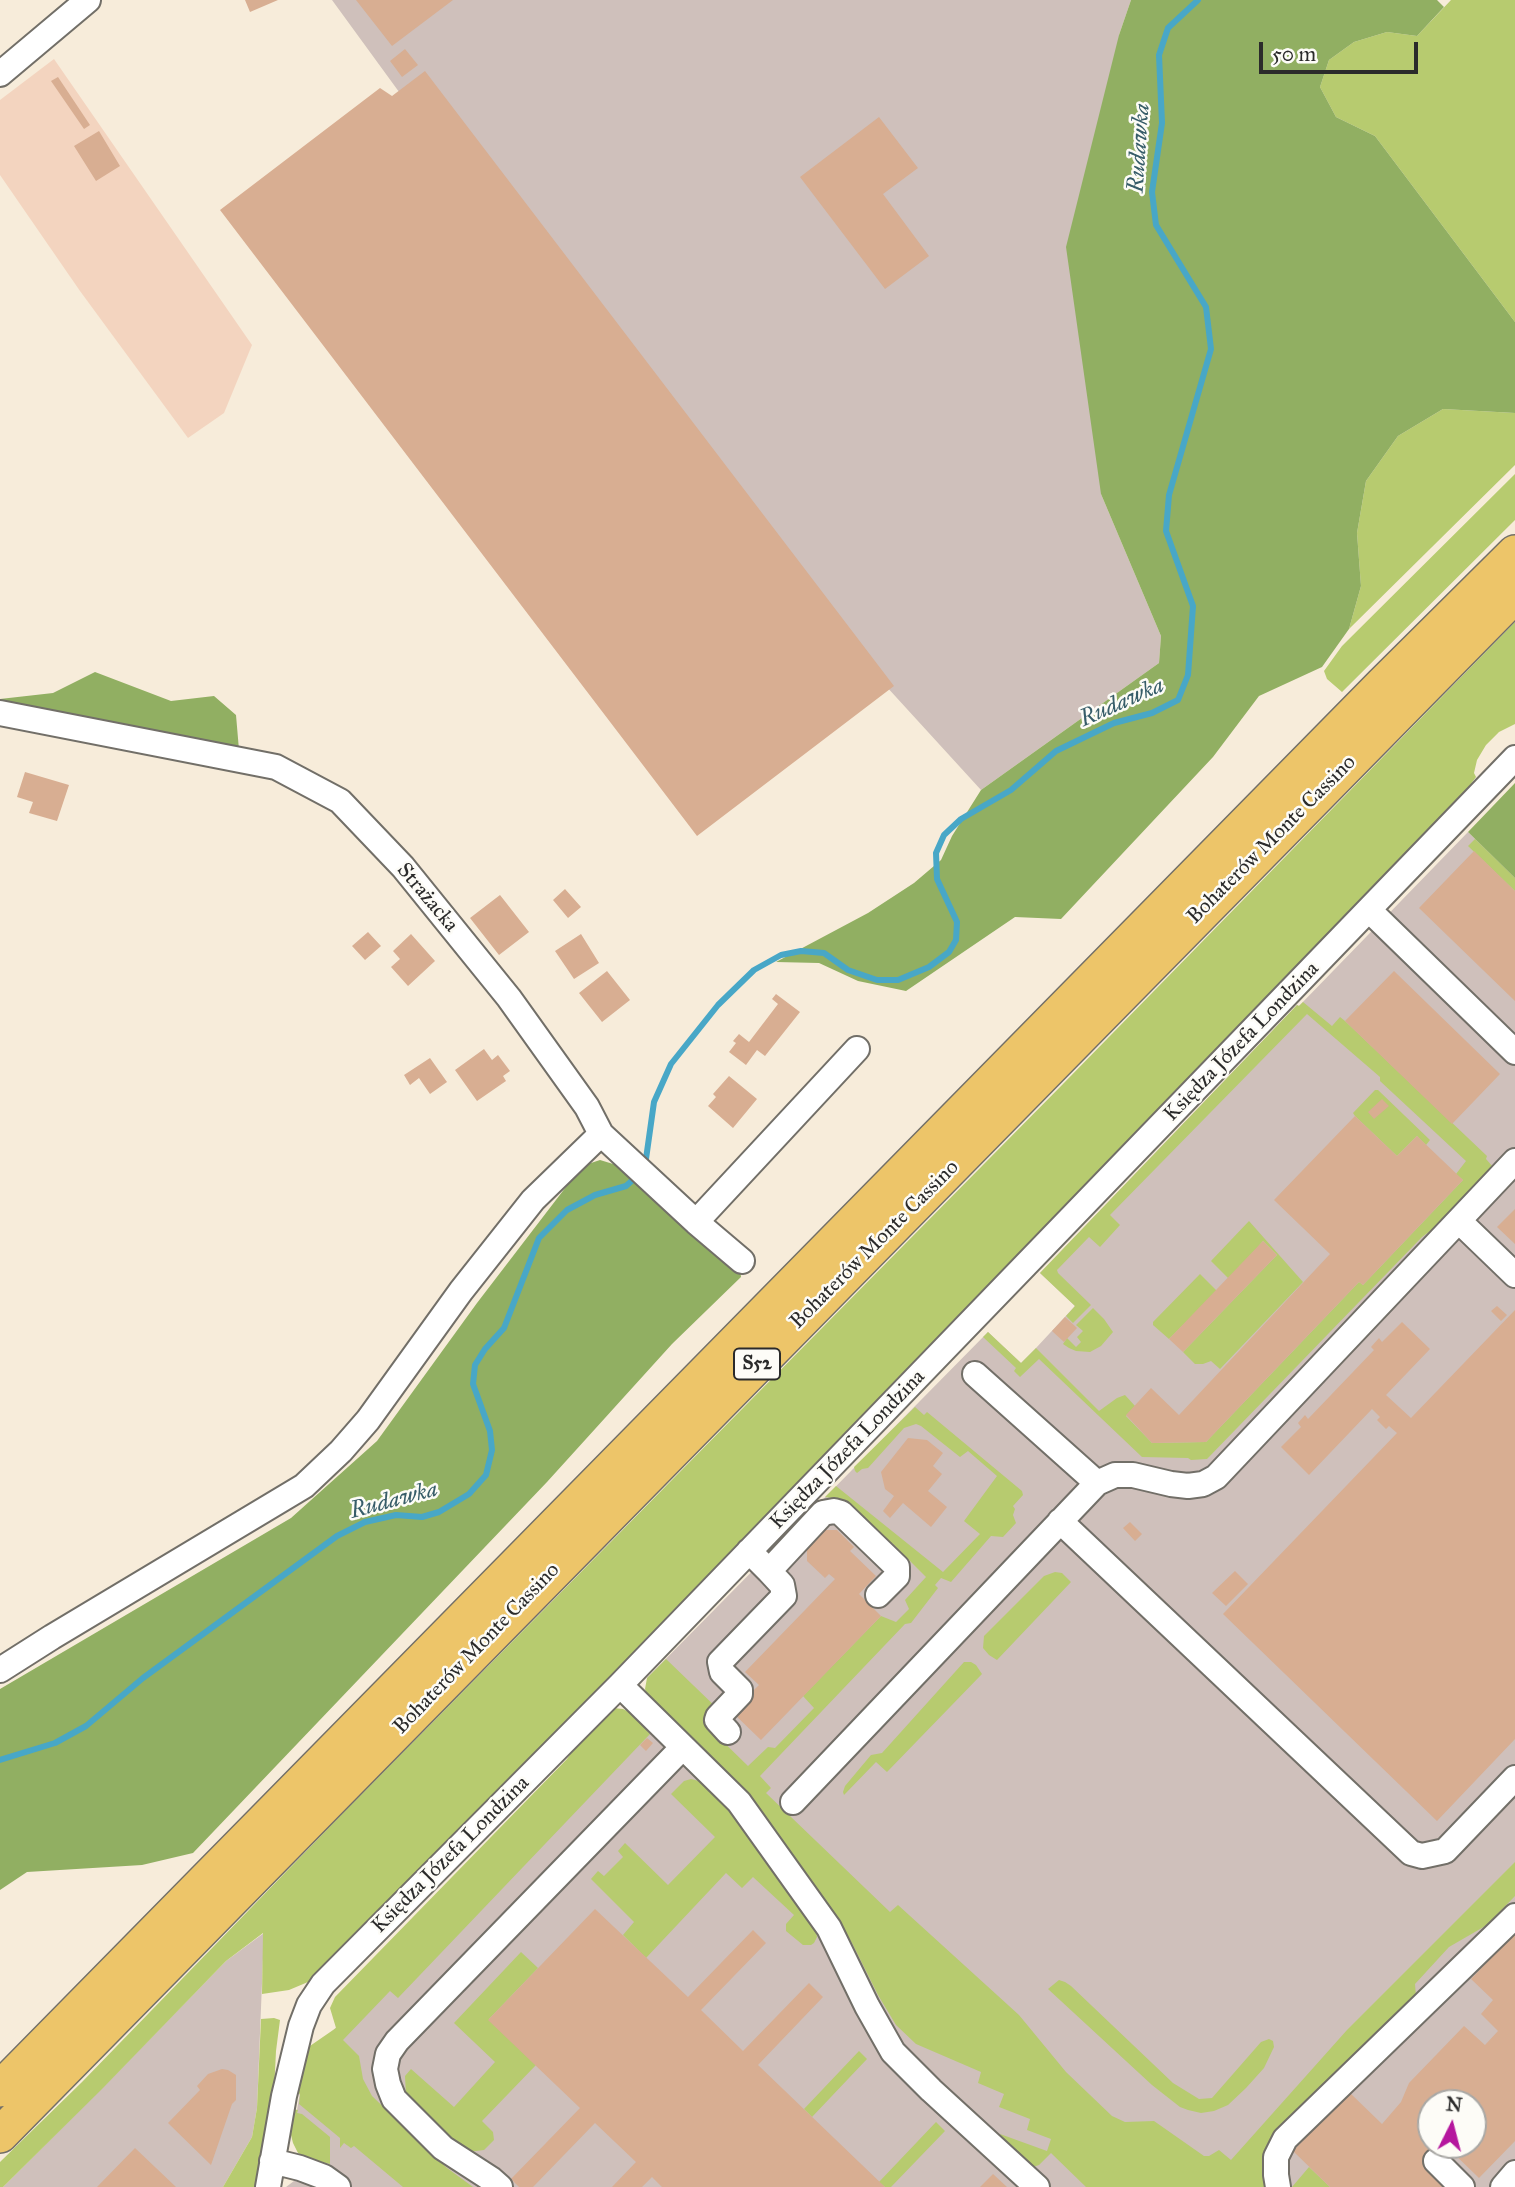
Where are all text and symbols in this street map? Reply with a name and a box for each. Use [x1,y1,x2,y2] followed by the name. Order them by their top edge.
[1263,28,1422,72] scale bar
[1272,41,1316,67] text: 50 m
[1123,102,1157,194] water label: Rudawka
[1075,672,1169,734] water label: Rudawka
[1182,750,1362,930] street label: Bohaterów Monte Cassino
[391,858,463,938] street label: Strażacka
[1159,957,1325,1127] street label: Księdza Józefa Londzina
[785,1155,965,1335] street label: Bohaterów Monte Cassino
[734,1348,780,1380] road number: S52
[765,1365,931,1535] street label: Księdza Józefa Londzina
[347,1476,441,1526] water label: Rudawka
[389,1558,565,1740] street label: Bohaterów Monte Cassino
[367,1771,535,1939] street label: Księdza Józefa Londzina
[1417,2089,1487,2159] north arrow
[1445,2092,1463,2117] text: N

